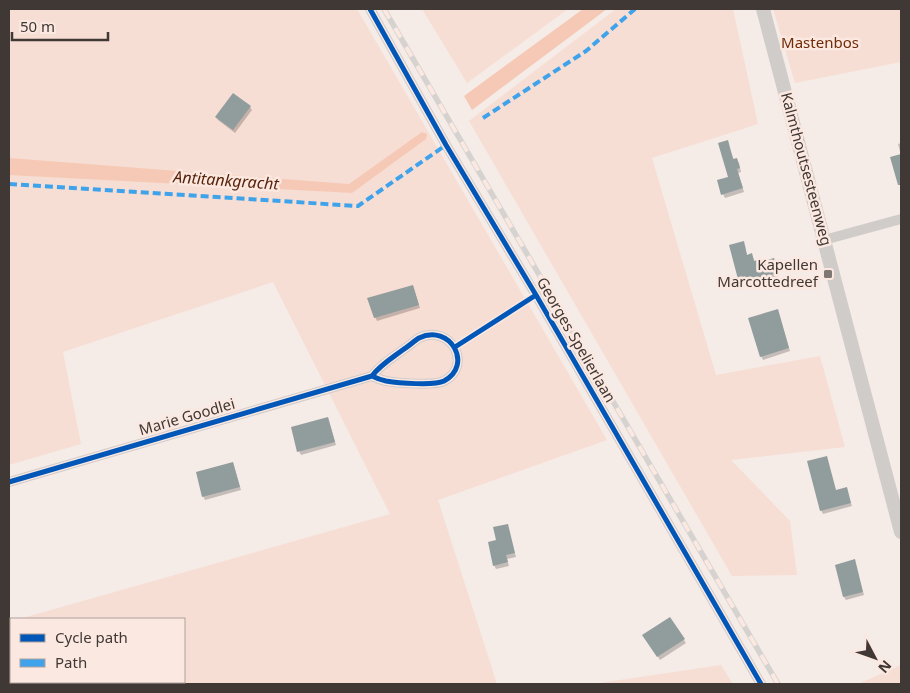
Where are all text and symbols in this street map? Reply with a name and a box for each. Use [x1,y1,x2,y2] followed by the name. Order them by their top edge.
[12,10,109,42] scale bar
[20,16,55,36] text: 50 m
[781,32,859,52] park label: Mastenbos
[777,90,837,248] street label: Kalmthoutsesteenweg
[172,165,280,195] water label: Antitankgracht
[717,254,819,291] place label: Kapellen Marcottedreef
[822,268,834,280] marker: Kapellen Marcottedreef
[533,273,621,406] street label: Georges Spelierlaan
[136,393,237,439] street label: Marie Goodlei
[10,618,185,683] legend
[55,627,128,647] text: Cycle path
[850,633,900,683] north arrow
[55,652,87,672] text: Path
[874,656,896,677] text: N

